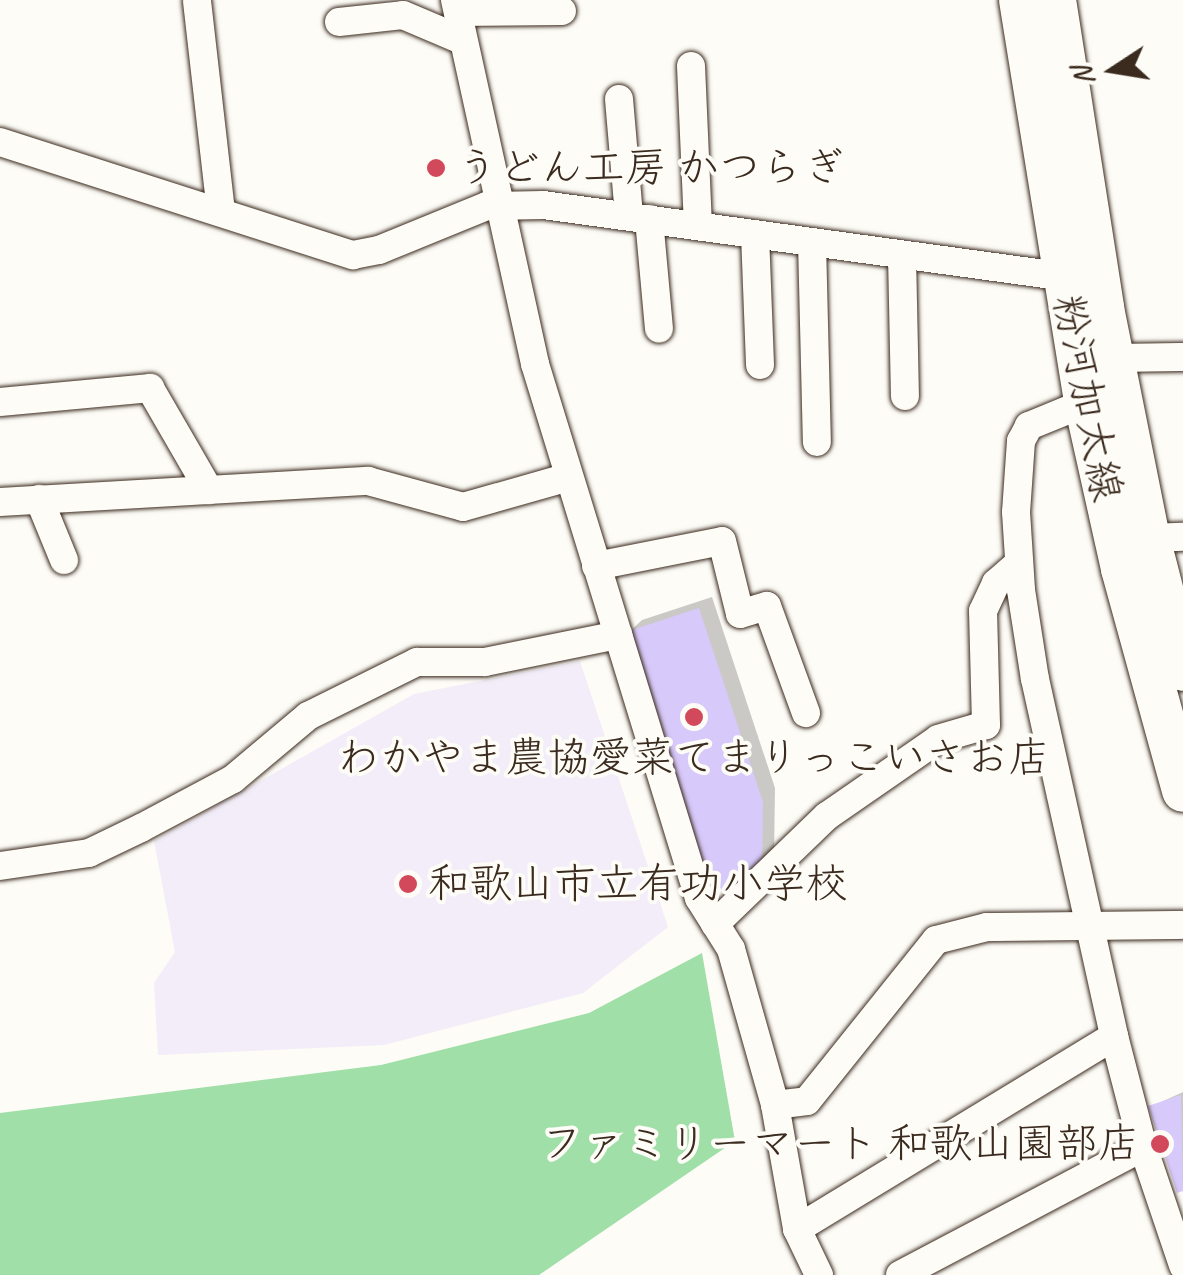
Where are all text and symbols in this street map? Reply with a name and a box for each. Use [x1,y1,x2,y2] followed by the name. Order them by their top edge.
[1063,20,1163,120] north arrow
[1064,64,1102,88] text: N
[456,143,844,193] place label: うどん工房 かつらぎ
[425,157,447,179] marker: うどん工房 かつらぎ
[1042,290,1132,506] street label: 粉河加太線
[683,706,705,728] marker: わかやま農協愛菜てまりっこいさお店
[337,733,1051,783] place label: わかやま農協愛菜てまりっこいさお店
[428,859,848,909] place label: 和歌山市立有功小学校
[397,873,419,895] marker: 和歌山市立有功小学校
[542,1119,1140,1169] place label: ファミリーマート 和歌山園部店
[1149,1133,1171,1155] marker: ファミリーマート 和歌山園部店

